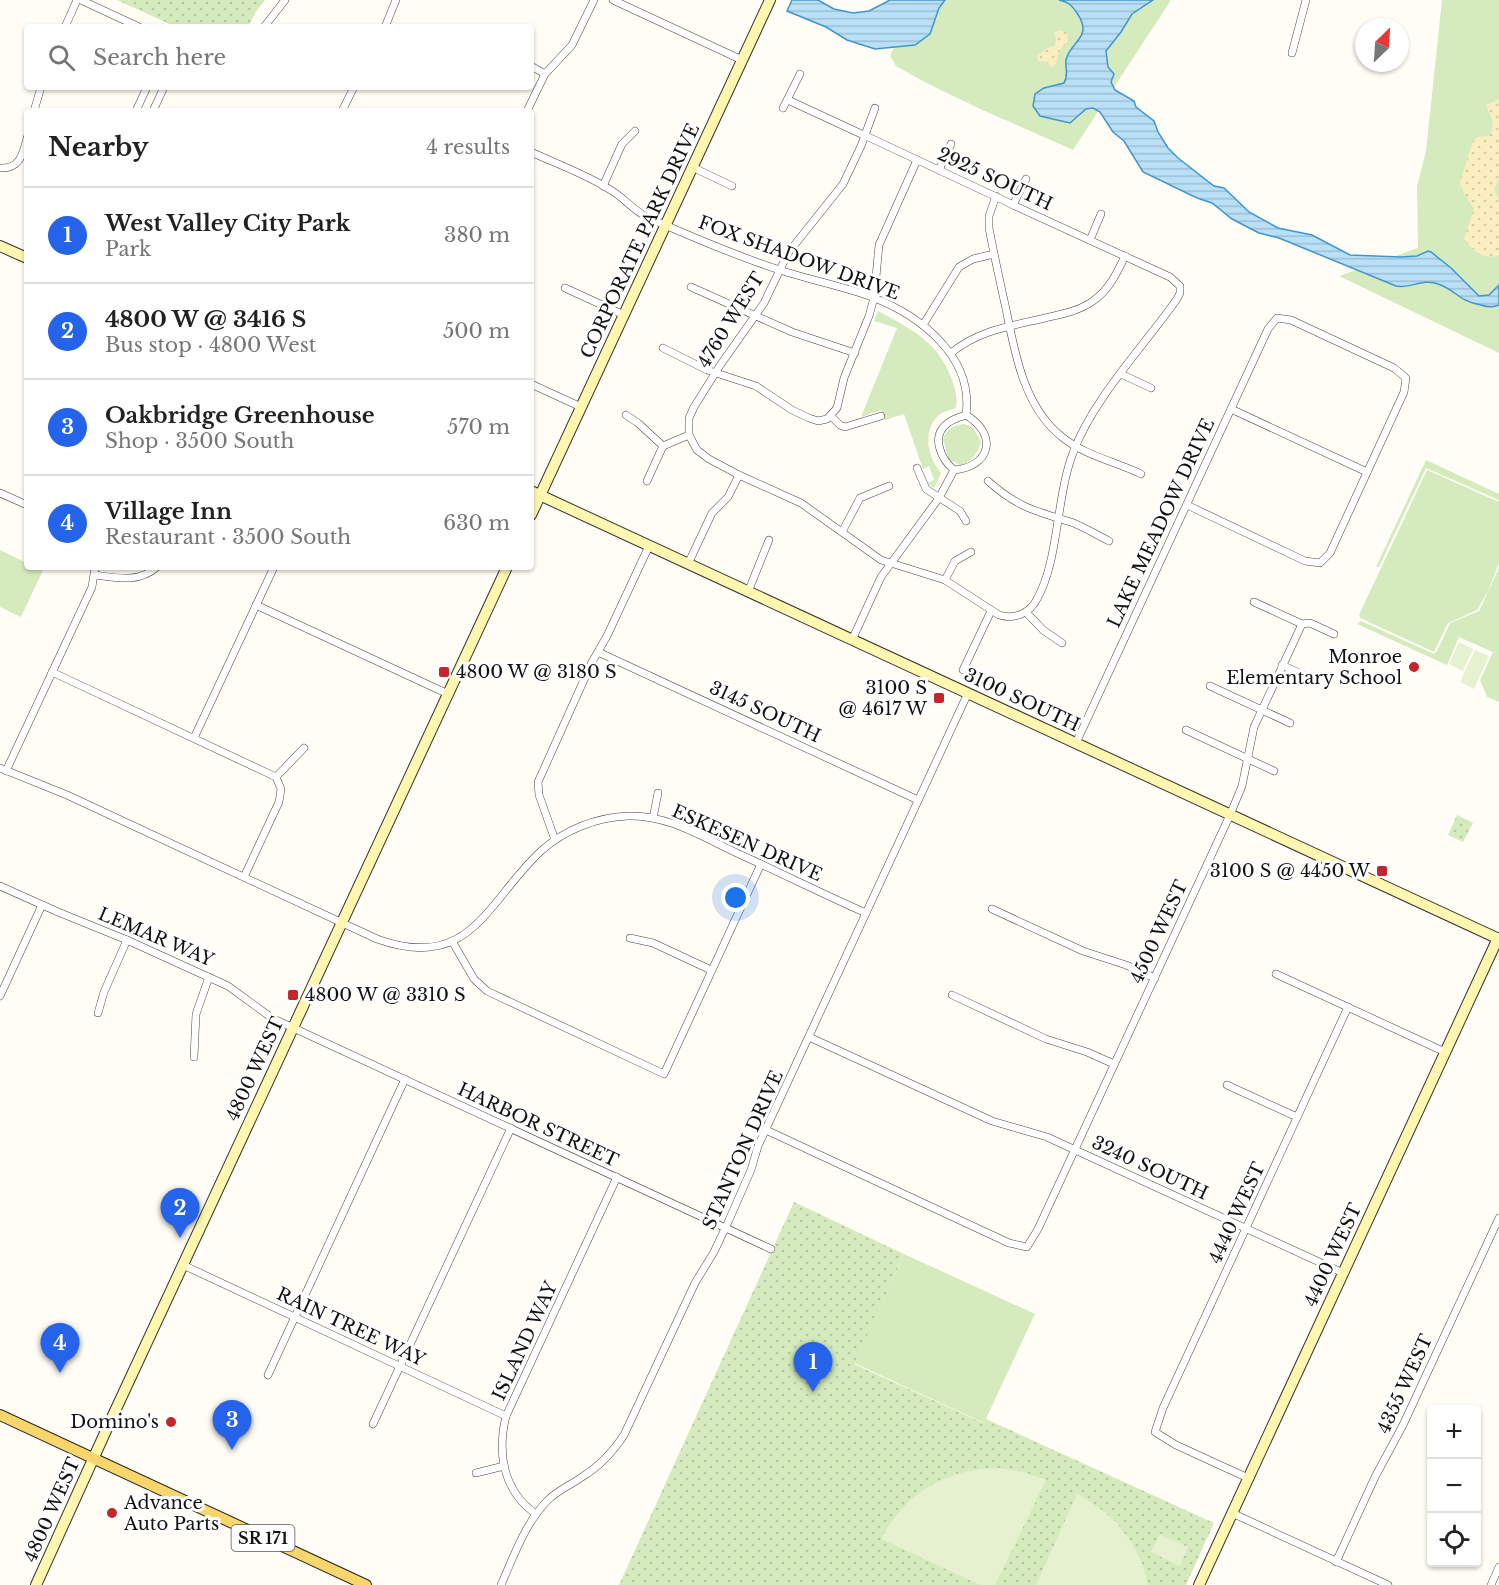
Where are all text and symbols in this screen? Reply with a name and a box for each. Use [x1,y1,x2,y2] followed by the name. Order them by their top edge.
[1355,18,1409,72] north arrow
[24,24,534,90] search box
[45,41,78,74] icon: search
[93,44,226,71] text: Search here
[576,120,704,362] street label: CORPORATE PARK DRIVE
[48,131,149,163] text: Nearby
[426,135,510,159] text: 4 results
[934,143,1056,215] street label: 2925 SOUTH
[105,210,350,237] text: West Valley City Park
[695,211,903,305] street label: FOX SHADOW DRIVE
[63,223,72,247] text: 1
[444,223,510,247] text: 380 m
[105,237,151,261] text: Park
[693,268,769,372] street label: 4760 WEST
[105,306,306,333] text: 4800 W @ 3416 S
[61,319,74,343] text: 2
[443,319,510,343] text: 500 m
[105,333,316,357] text: Bus stop · 4800 West
[105,402,375,429] text: Oakbridge Greenhouse
[61,415,74,439] text: 3
[447,415,510,439] text: 570 m
[1103,415,1219,631] street label: LAKE MEADOW DRIVE
[105,429,294,453] text: Shop · 3500 South
[105,498,232,525] text: Village Inn
[61,511,74,535] text: 4
[443,511,510,535] text: 630 m
[105,525,351,549] text: Restaurant · 3500 South
[1226,646,1402,689] place label: Monroe Elementary School
[1407,660,1421,674] marker: Monroe Elementary School
[456,661,617,683] place label: 4800 W @ 3180 S
[961,664,1083,736] street label: 3100 SOUTH
[437,665,451,679] marker: 4800 W @ 3180 S
[706,677,824,747] street label: 3145 SOUTH
[839,677,928,720] place label: 3100 S @ 4617 W
[932,691,946,705] marker: 3100 S @ 4617 W
[668,800,826,886] street label: ESKESEN DRIVE
[1210,860,1371,882] place label: 3100 S @ 4450 W
[1375,864,1389,878] marker: 3100 S @ 4450 W
[1126,877,1193,987] street label: 4500 WEST
[721,883,750,912] your location
[95,903,218,972] street label: LEMAR WAY
[305,984,466,1006] place label: 4800 W @ 3310 S
[286,988,300,1002] marker: 4800 W @ 3310 S
[221,1013,289,1124] street label: 4800 WEST
[698,1067,788,1233] street label: STANTON DRIVE
[454,1078,622,1172] street label: HARBOR STREET
[1088,1131,1212,1205] street label: 3240 SOUTH
[1204,1158,1270,1267] street label: 4440 WEST
[160,1188,200,1238] pin: 2
[1299,1199,1367,1310] street label: 4400 WEST
[488,1277,562,1404] street label: ISLAND WAY
[273,1283,429,1371] street label: RAIN TREE WAY
[40,1324,80,1373] pin: 4
[1372,1331,1438,1437] street label: 4355 WEST
[794,1342,832,1392] pin: 1
[212,1400,252,1450] pin: 3
[1427,1405,1481,1567] map controls
[1427,1405,1481,1459] button: +
[70,1411,159,1433] place label: Domino's
[164,1415,178,1429] marker: Domino's
[19,1454,85,1566] street label: 4800 WEST
[1427,1459,1481,1513] button: −
[123,1492,219,1535] place label: Advance Auto Parts
[105,1506,119,1520] marker: Advance Auto Parts
[1427,1513,1481,1567] button: locate
[232,1525,294,1551] road number: SR 171

